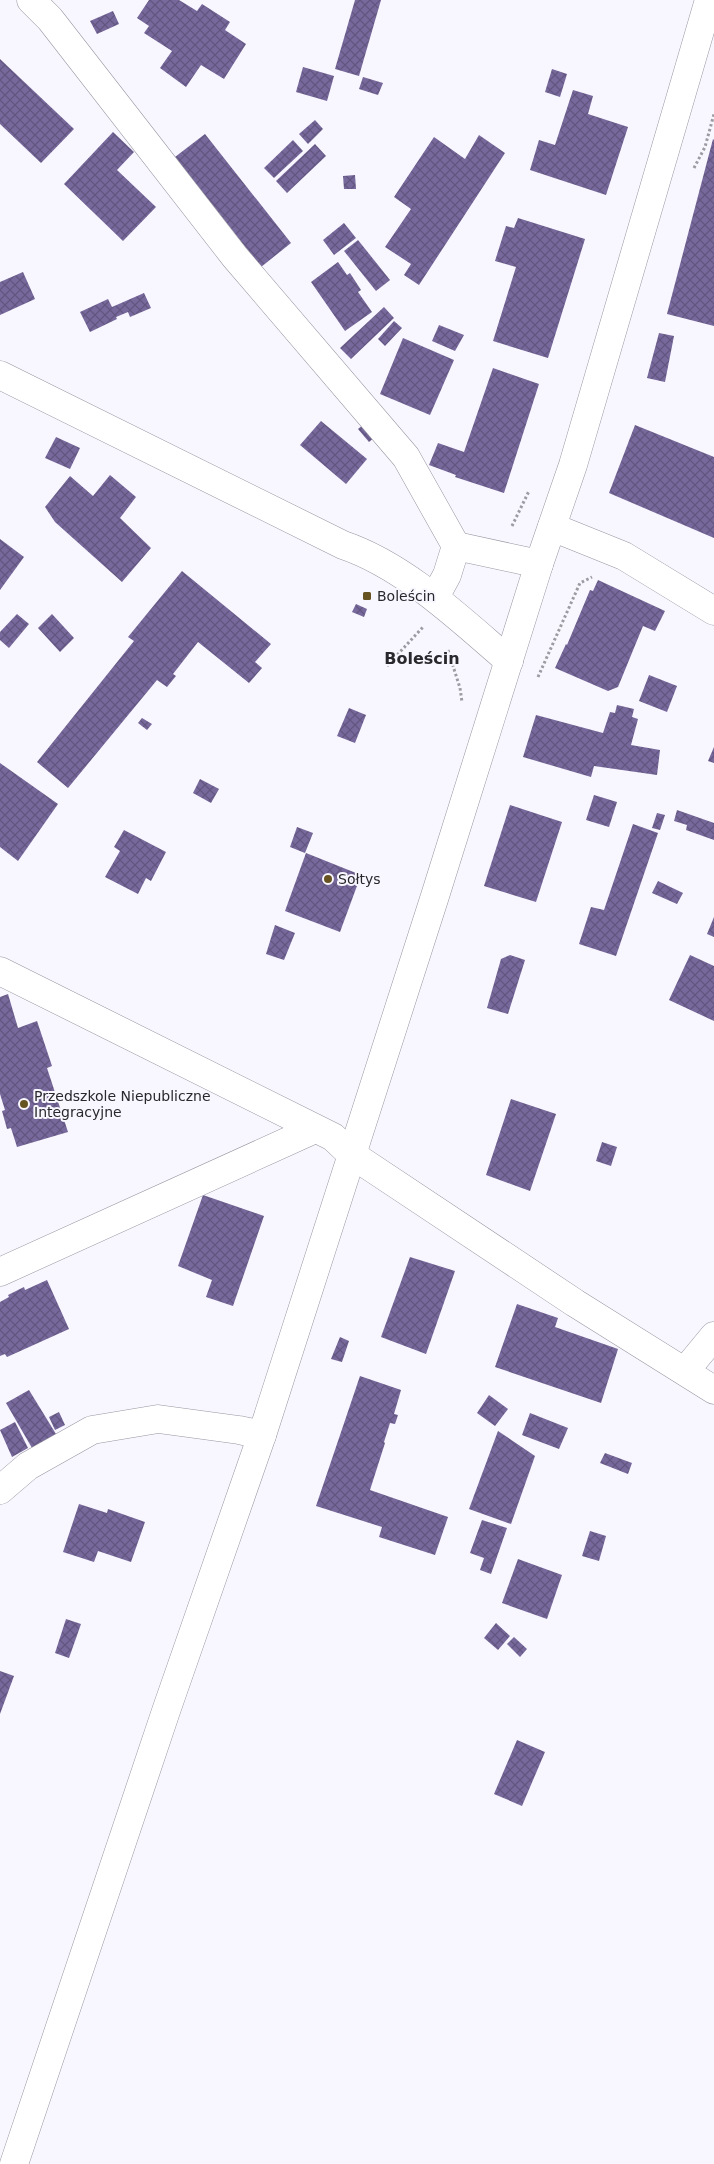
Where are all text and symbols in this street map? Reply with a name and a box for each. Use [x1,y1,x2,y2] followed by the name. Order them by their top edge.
[377,588,435,604] place label: Boleścin
[361,590,373,602] marker: Boleścin
[384,649,460,668] district label: Boleścin
[338,871,381,887] place label: Sołtys
[322,873,334,885] marker: Sołtys
[34,1088,211,1120] place label: Przedszkole Niepubliczne Integracyjne
[18,1098,30,1110] marker: Przedszkole Niepubliczne Integracyjne

